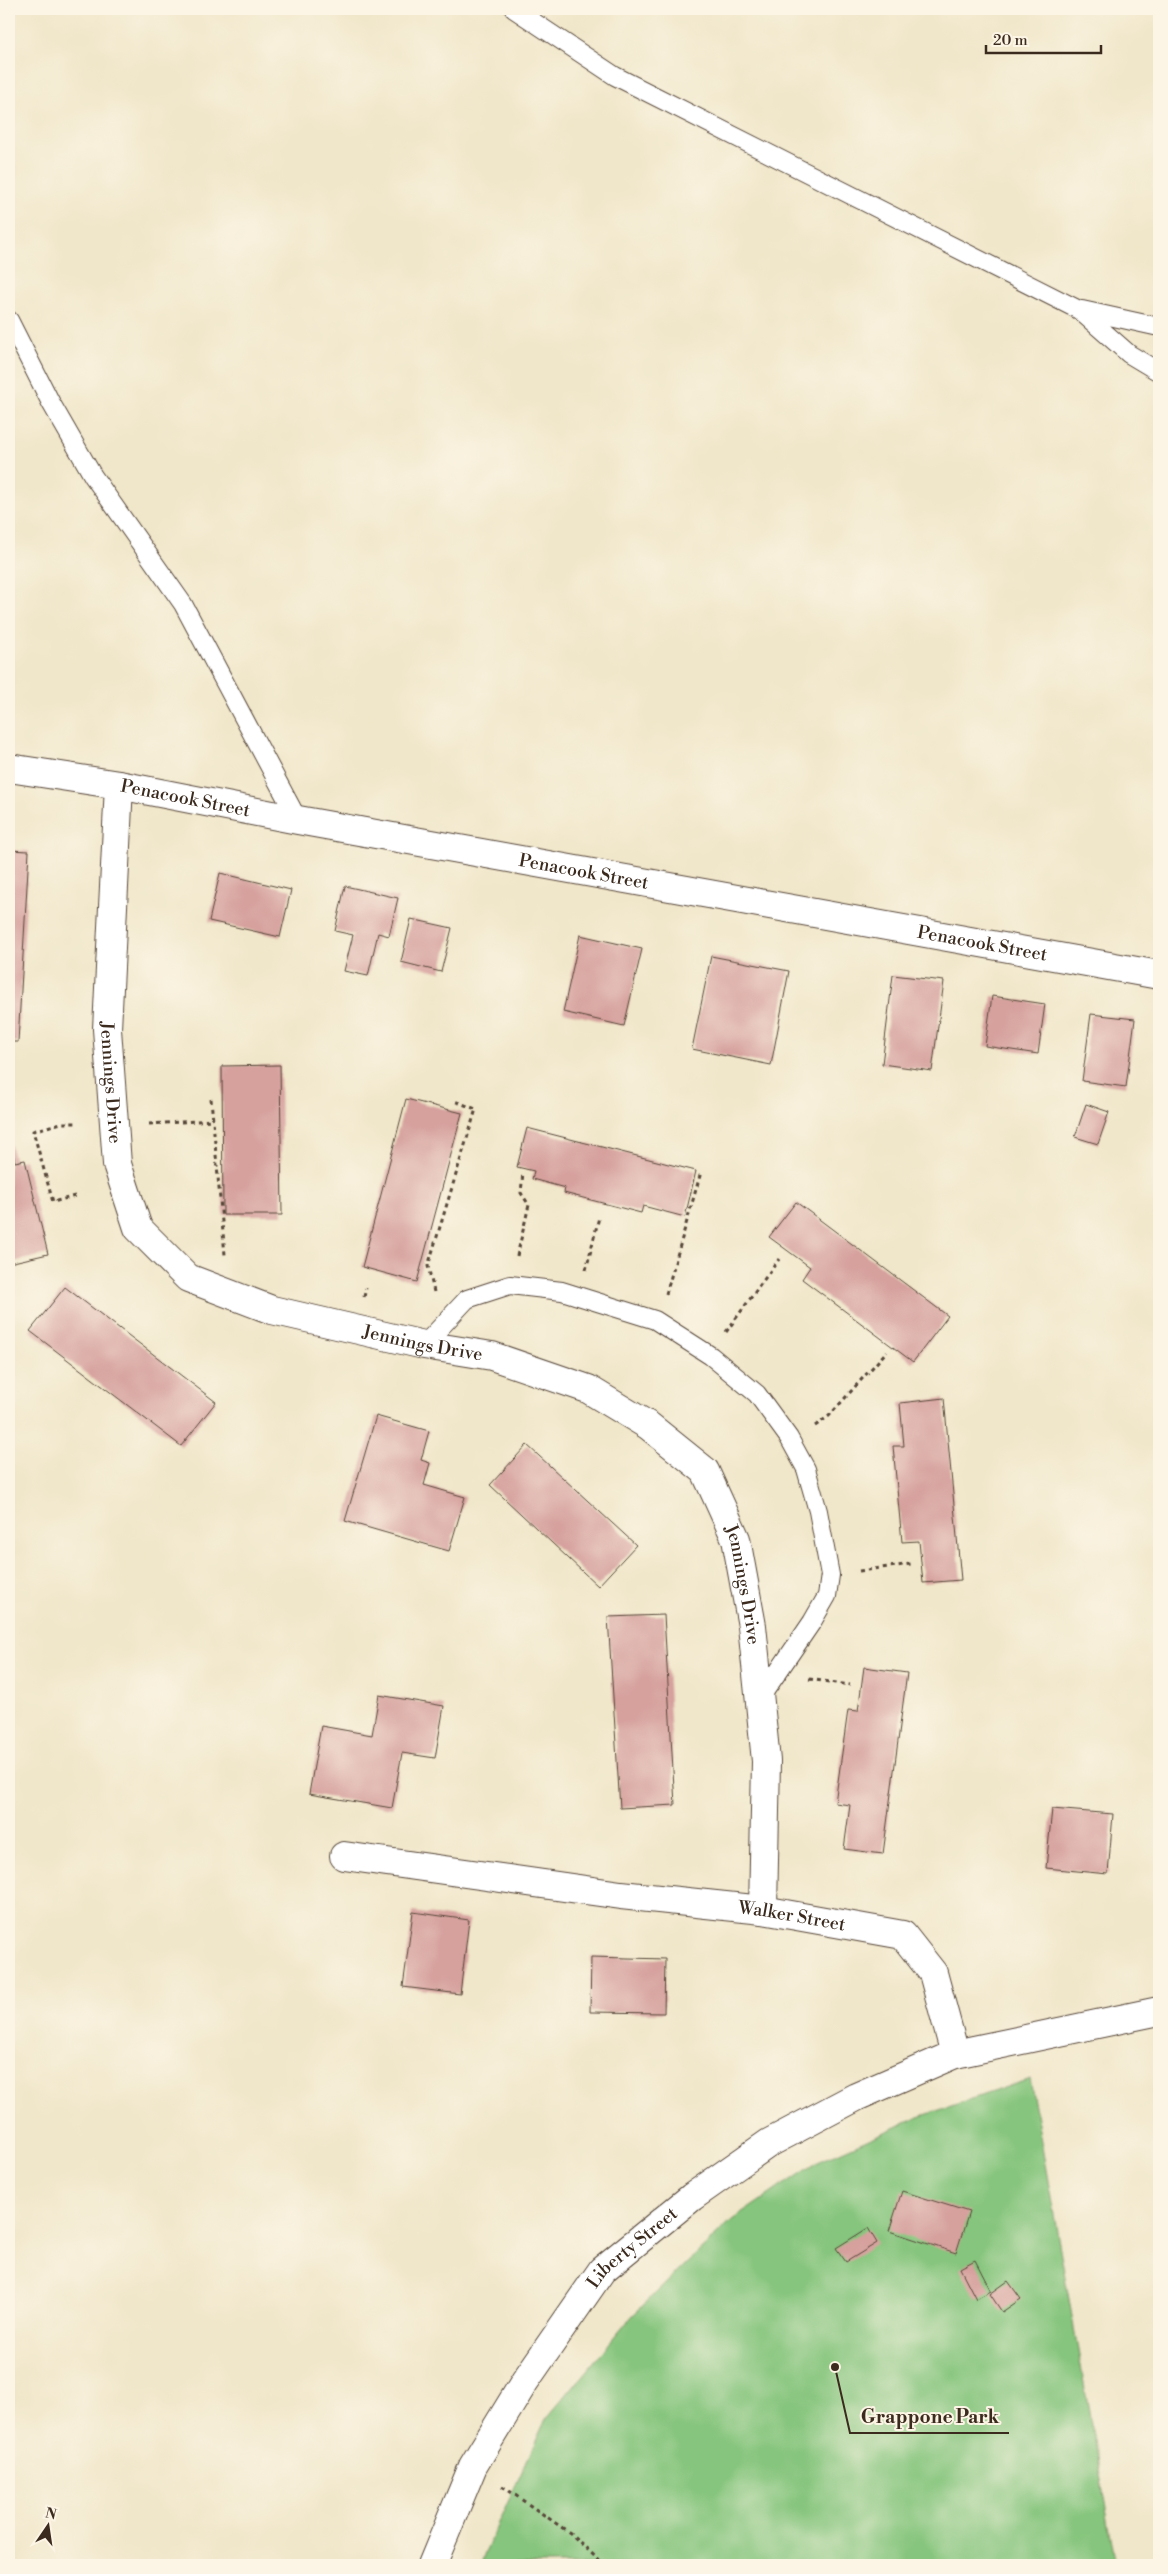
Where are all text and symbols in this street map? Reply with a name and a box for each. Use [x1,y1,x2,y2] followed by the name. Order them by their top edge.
[986,22,1100,54] scale bar
[993,31,1028,50] text: 20 m
[119,775,253,823] street label: Penacook Street
[517,849,651,895] street label: Penacook Street
[915,921,1050,967] street label: Penacook Street
[95,1020,126,1144] street label: Jennings Drive
[359,1320,484,1366] street label: Jennings Drive
[719,1520,765,1646] street label: Jennings Drive
[736,1896,848,1937] street label: Walker Street
[582,2202,683,2293] street label: Liberty Street
[850,2399,1009,2433] callout: Grappone Park
[861,2405,1000,2429] text: Grappone Park
[22,2502,72,2552] north arrow
[43,2504,58,2524] text: N

